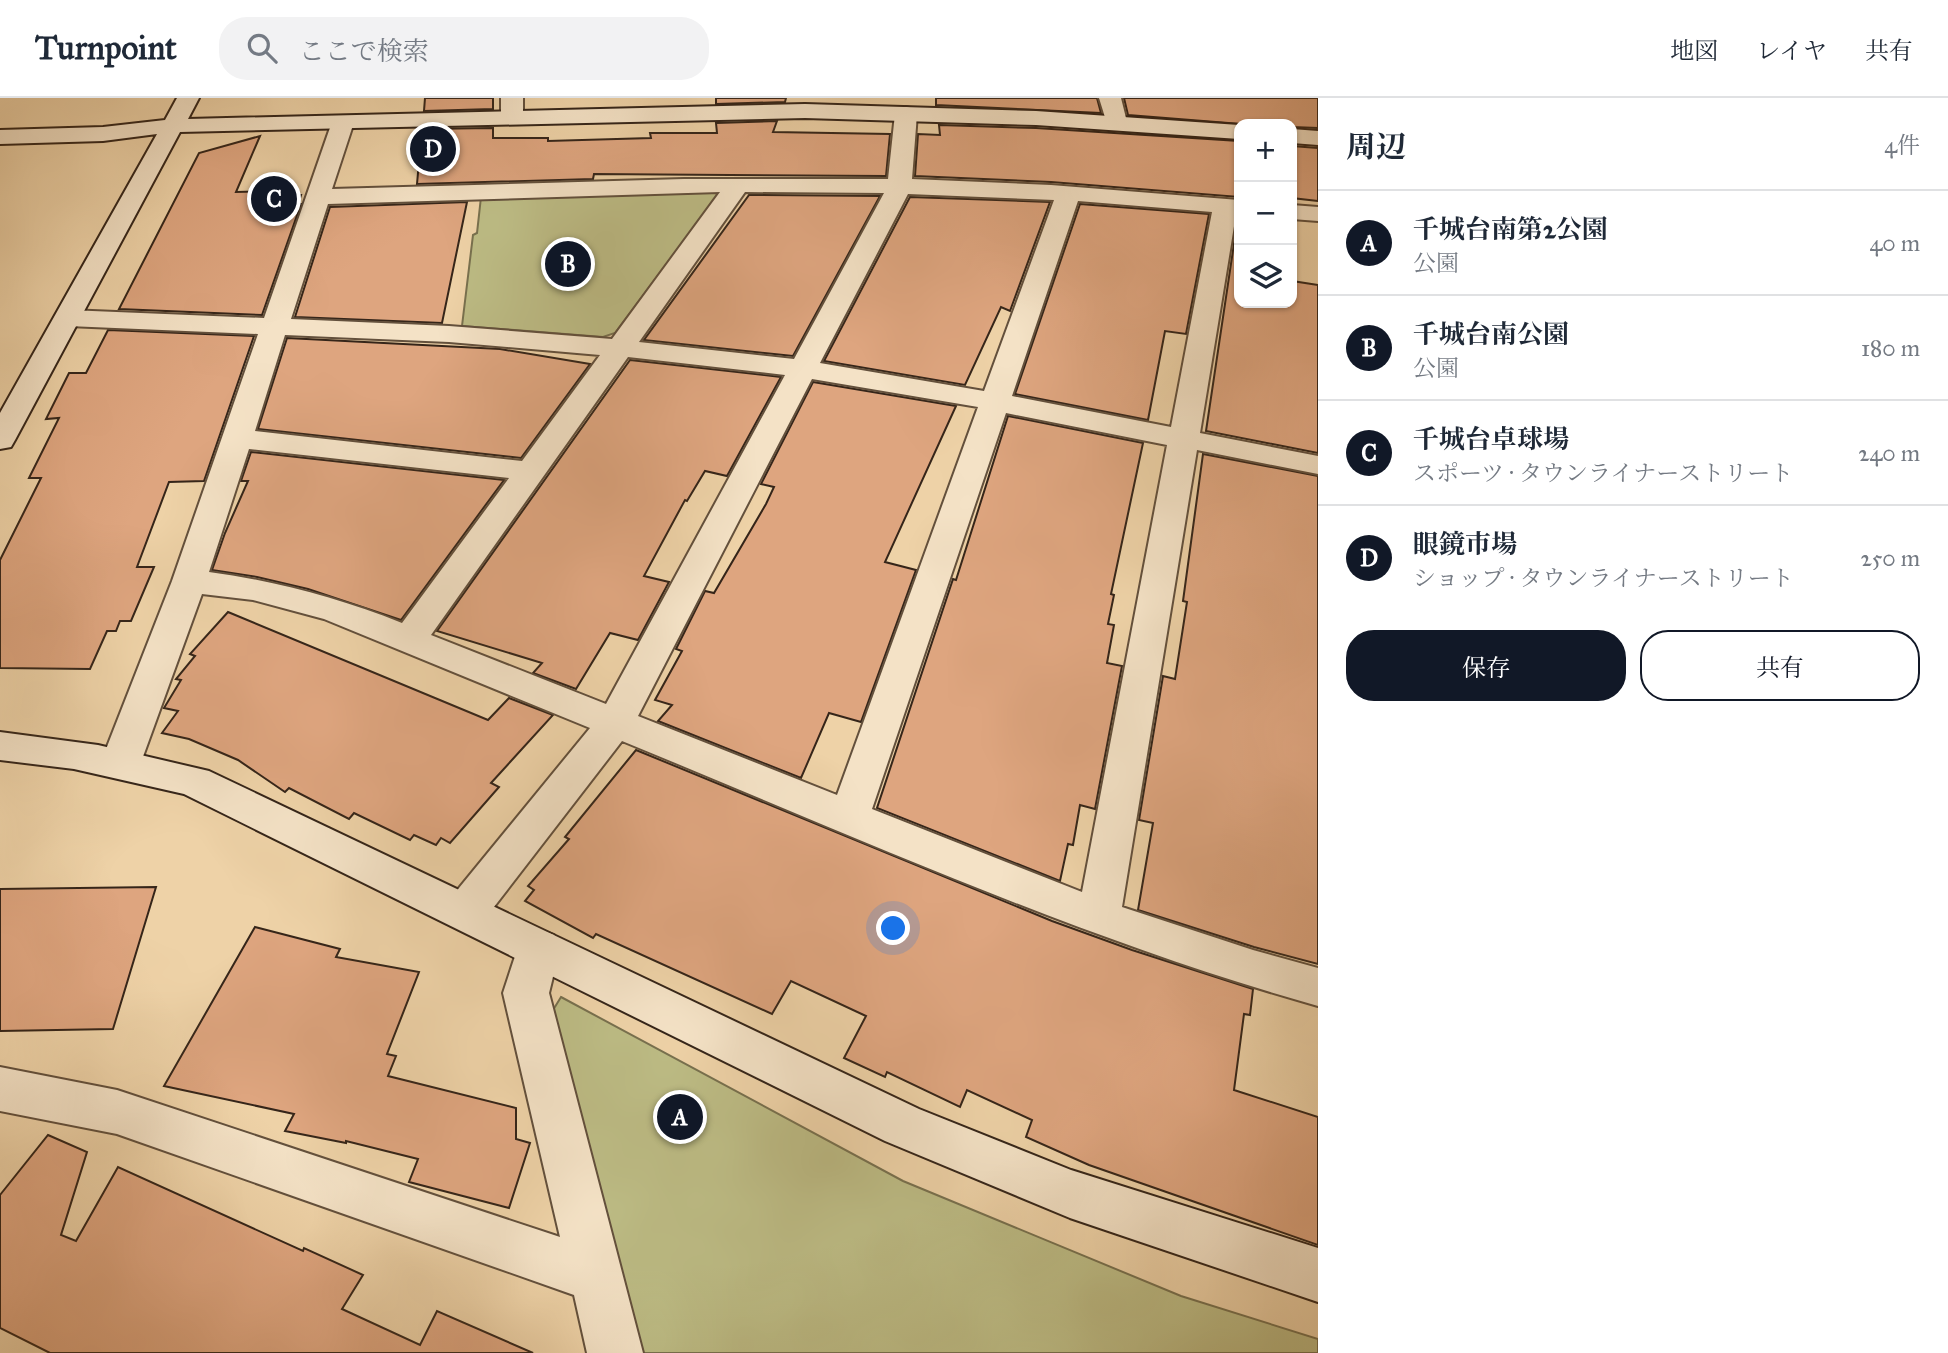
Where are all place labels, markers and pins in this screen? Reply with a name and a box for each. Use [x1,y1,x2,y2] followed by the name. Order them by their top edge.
[410,123,456,175] pin: D
[251,173,297,225] pin: C
[545,238,591,290] pin: B
[657,1091,703,1143] pin: A

